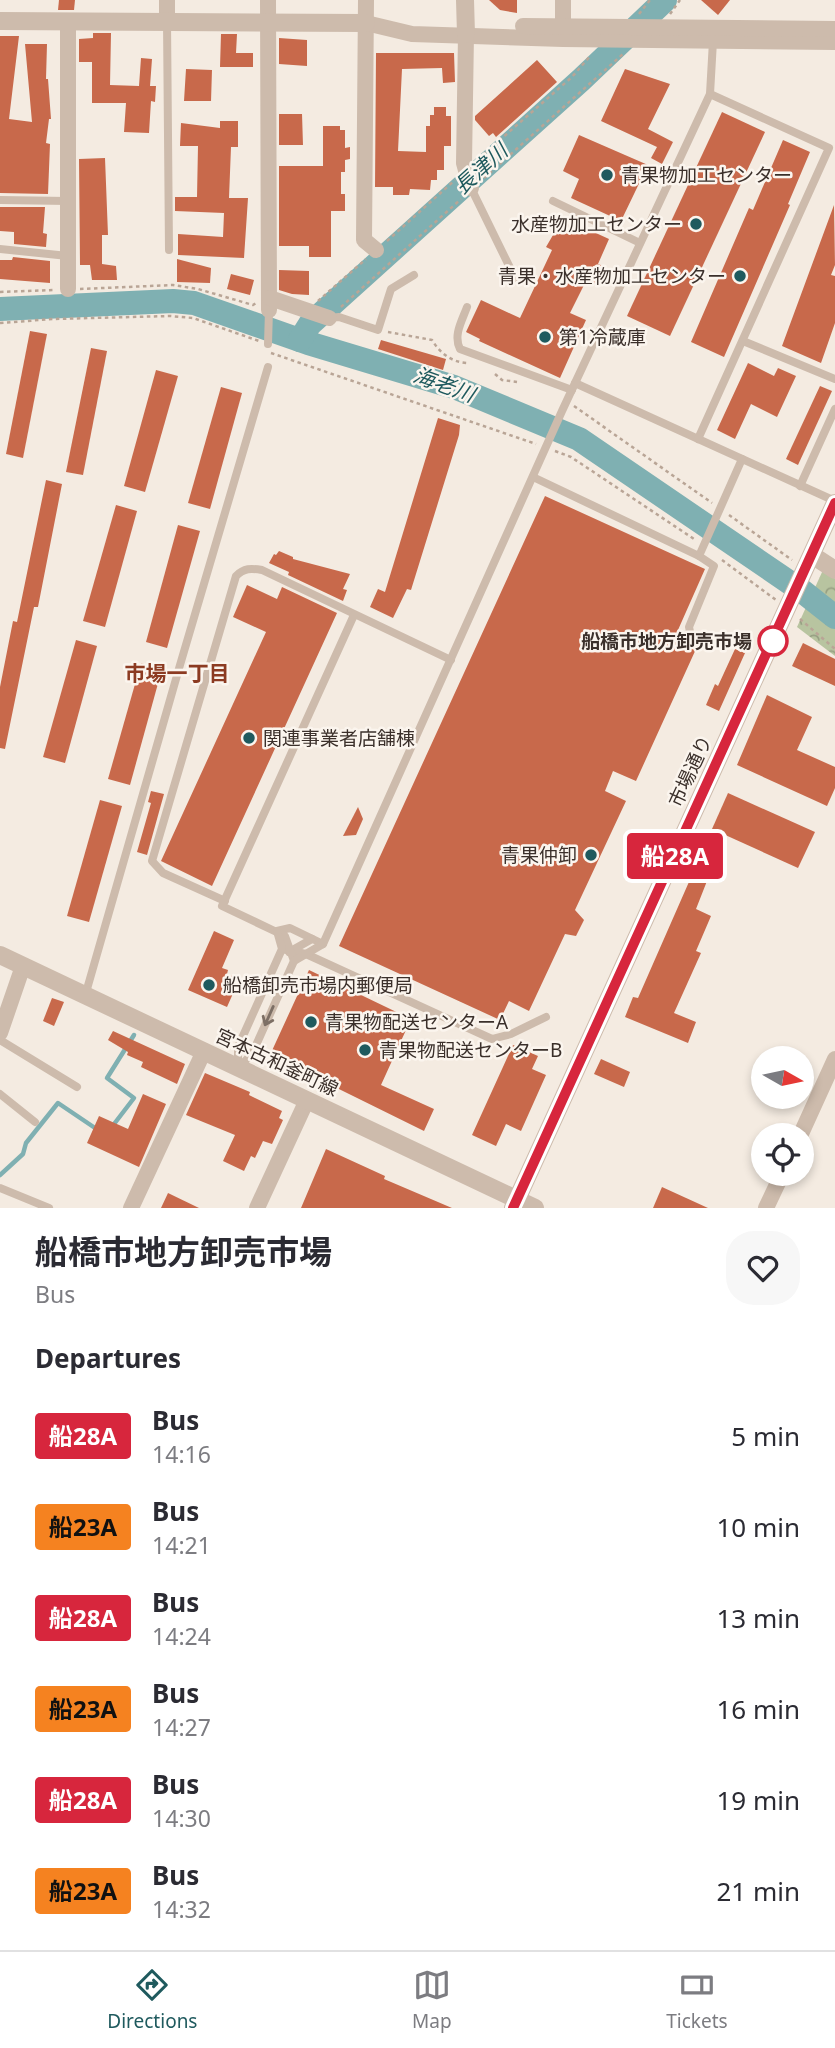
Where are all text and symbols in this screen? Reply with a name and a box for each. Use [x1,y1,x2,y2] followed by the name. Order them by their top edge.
[448,135,515,200] water label: 長津川
[621,162,792,188] place label: 青果物加工センター
[599,167,615,183] marker: 青果物加工センター
[511,211,682,237] place label: 水産物加工センター
[688,216,704,232] marker: 水産物加工センター
[498,263,726,289] place label: 青果・水産物加工センター
[732,268,748,284] marker: 青果・水産物加工センター
[559,324,646,350] place label: 第1冷蔵庫
[537,329,553,345] marker: 第1冷蔵庫
[410,360,481,409] water label: 海老川
[758,626,788,656] marker: 船橋市地方卸売市場
[581,628,752,654] place label: 船橋市地方卸売市場
[125,659,230,687] district label: 市場一丁目
[263,725,415,751] place label: 関連事業者店舗棟
[241,730,257,746] marker: 関連事業者店舗棟
[662,731,718,811] street label: 市場通り
[626,833,724,879] line badge: 船28A
[641,839,709,872] text: 船28A
[501,842,577,868] place label: 青果仲卸
[583,847,599,863] marker: 青果仲卸
[223,972,413,998] place label: 船橋卸売市場内郵便局
[201,977,217,993] marker: 船橋卸売市場内郵便局
[262,1005,275,1027] one-way arrow
[325,1009,509,1035] place label: 青果物配送センターA
[303,1014,319,1030] marker: 青果物配送センターA
[211,1022,343,1102] street label: 宮本古和釜町線
[379,1037,562,1063] place label: 青果物配送センターB
[357,1042,373,1058] marker: 青果物配送センターB
[751,1046,814,1110] north arrow
[751,1046,814,1186] map controls
[751,1123,814,1186] button: locate
[35,1229,332,1274] text: 船橋市地方卸売市場
[726,1231,800,1305] button: heart
[35,1278,75,1310] text: Bus
[35,1340,181,1376] text: Departures
[152,1402,199,1438] text: Bus
[731,1418,800,1454] text: 5 min
[49,1419,117,1452] text: 船28A
[152,1438,211,1470] text: 14:16
[152,1493,199,1529] text: Bus
[716,1509,800,1545] text: 10 min
[49,1510,117,1543] text: 船23A
[152,1529,211,1561] text: 14:21
[152,1584,199,1620] text: Bus
[716,1600,800,1636] text: 13 min
[49,1601,117,1634] text: 船28A
[152,1620,211,1652] text: 14:24
[152,1675,199,1711] text: Bus
[716,1691,800,1727] text: 16 min
[49,1692,117,1725] text: 船23A
[152,1711,211,1743] text: 14:27
[152,1766,199,1802] text: Bus
[716,1782,800,1818] text: 19 min
[49,1783,117,1816] text: 船28A
[152,1802,211,1834] text: 14:30
[152,1857,199,1893] text: Bus
[716,1873,800,1909] text: 21 min
[49,1874,117,1907] text: 船23A
[152,1893,211,1925] text: 14:32
[107,1966,197,2034] tab: Directions
[412,1966,452,2034] tab: Map
[666,1966,728,2034] tab: Tickets

